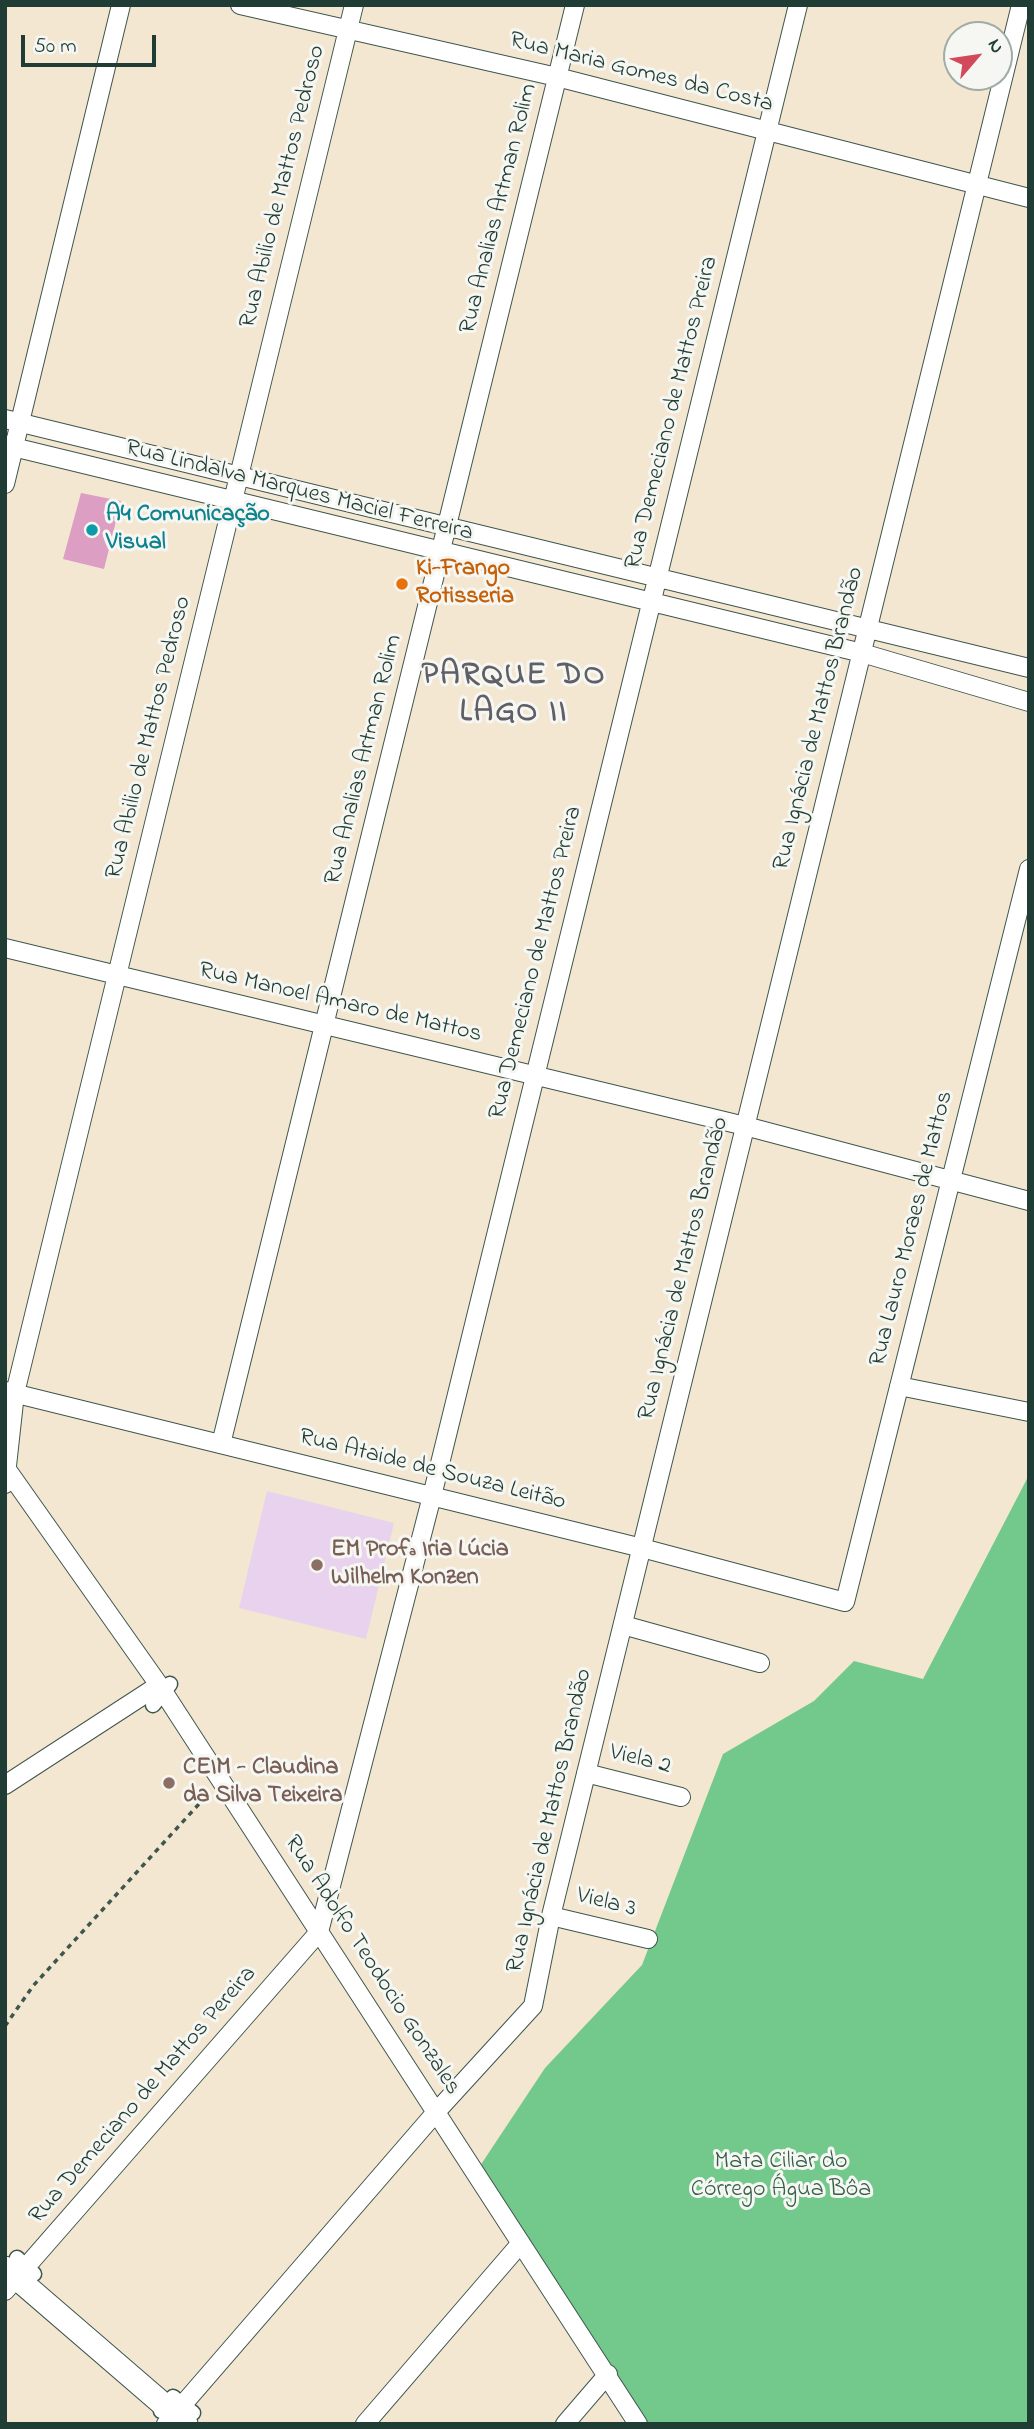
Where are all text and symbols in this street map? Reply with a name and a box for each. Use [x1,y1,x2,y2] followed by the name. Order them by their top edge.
[24,21,159,65] scale bar
[943,21,1013,91] north arrow
[506,27,776,121] street label: Rua Maria Gomes da Costa
[34,32,77,62] text: 50 m
[980,34,1010,59] text: N
[235,43,333,331] street label: Rua Abilio de Mattos Pedroso
[455,81,545,337] street label: Rua Analias Artman Rolim
[620,253,726,573] street label: Rua Demeciano de Mattos Preira
[122,435,476,549] street label: Rua Lindalva Marques Maciel Ferreira
[106,502,270,558] place label: A4 Comunicação Visual
[84,522,100,538] marker: A4 Comunicação Visual
[416,556,514,612] place label: Ki-Frango Rotisseria
[768,564,872,874] street label: Rua Ignácia de Mattos Brandão
[394,576,410,592] marker: Ki-Frango Rotisseria
[101,594,199,882] street label: Rua Abilio de Mattos Pedroso
[320,632,410,888] street label: Rua Analias Artman Rolim
[423,659,605,734] district label: PARQUE DO LAGO II
[484,803,590,1123] street label: Rua Demeciano de Mattos Preira
[196,957,484,1051] street label: Rua Manoel Amaro de Mattos
[865,1089,961,1369] street label: Rua Lauro Moraes de Mattos
[633,1114,737,1424] street label: Rua Ignácia de Mattos Brandão
[296,1424,568,1518] street label: Rua Ataide de Souza Leitão
[331,1537,509,1593] place label: EM Profª Iria Lúcia Wilhelm Konzen
[309,1557,325,1573] marker: EM Profª Iria Lúcia Wilhelm Konzen
[502,1666,600,1976] street label: Rua Ignácia de Mattos Brandão
[606,1739,674,1783] street label: Viela 2
[183,1755,342,1811] place label: CEIM - Claudina da Silva Teixeira
[161,1775,177,1791] marker: CEIM - Claudina da Silva Teixeira
[276,1831,466,2101] street label: Rua Adolfo Teodocio Gonzales
[573,1883,639,1925] street label: Viela 3
[24,1961,264,2231] street label: Rua Demeciano de Mattos Pereira
[691,2149,871,2205] park label: Mata Ciliar do Córrego Água Bôa

